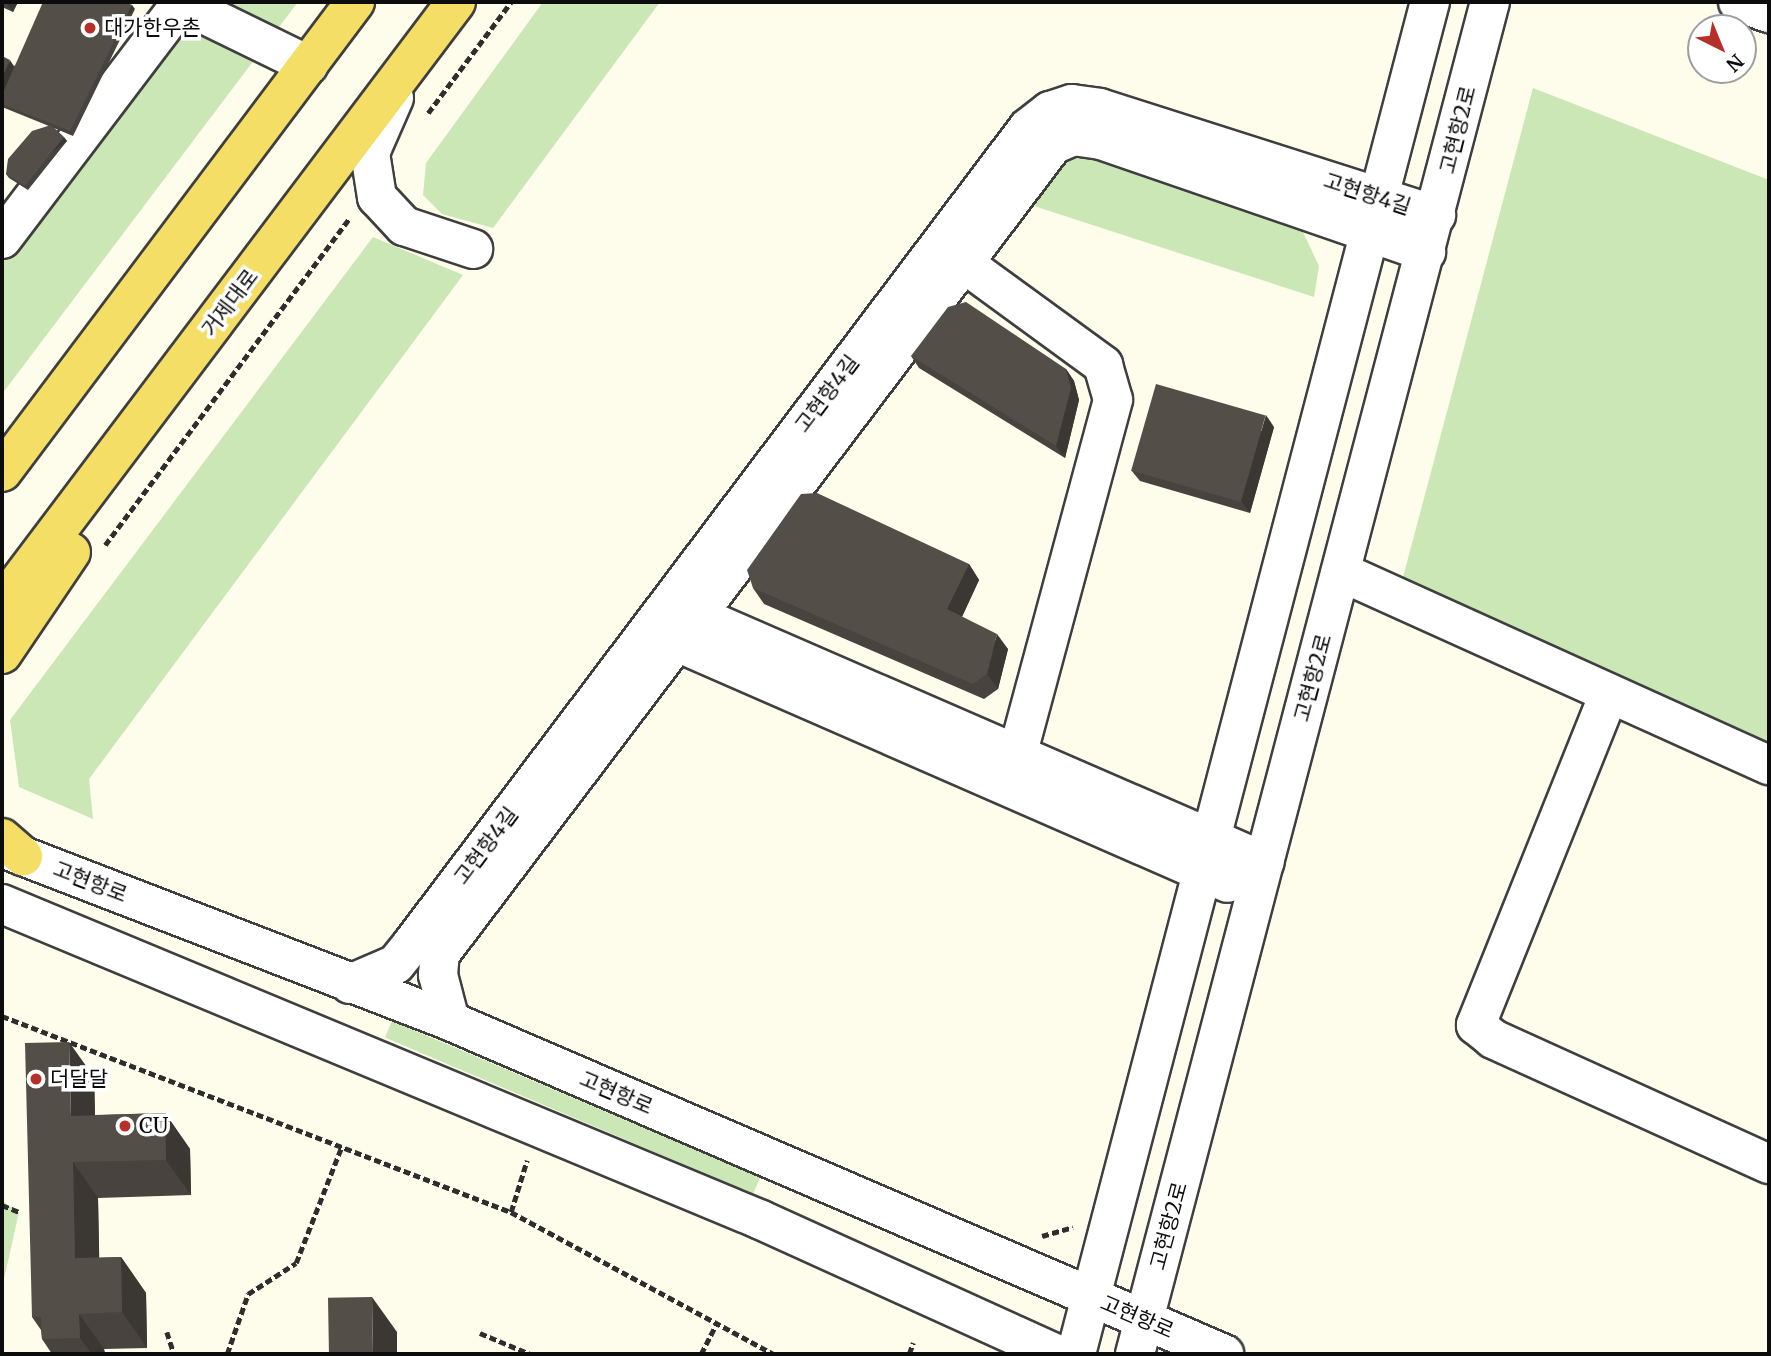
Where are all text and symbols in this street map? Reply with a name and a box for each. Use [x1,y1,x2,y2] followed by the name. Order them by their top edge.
[1687,14,1757,84] north arrow
[104,15,201,41] place label: 대가한우촌
[82,20,98,36] marker: 대가한우촌
[1721,49,1749,77] text: N
[1435,83,1481,177] street label: 고현항2로
[1320,168,1414,220] street label: 고현항4길
[197,265,263,341] street label: 거제대로
[790,350,864,438] street label: 고현항4길
[1289,631,1337,725] street label: 고현항2로
[449,802,523,890] street label: 고현항4길
[49,856,131,908] street label: 고현항로
[50,1066,108,1092] place label: 더달달
[576,1066,656,1120] street label: 고현항로
[28,1071,44,1087] marker: 더달달
[139,1113,168,1139] place label: CU
[117,1118,133,1134] marker: CU
[1145,1179,1193,1273] street label: 고현항2로
[1097,1290,1177,1344] street label: 고현항로

